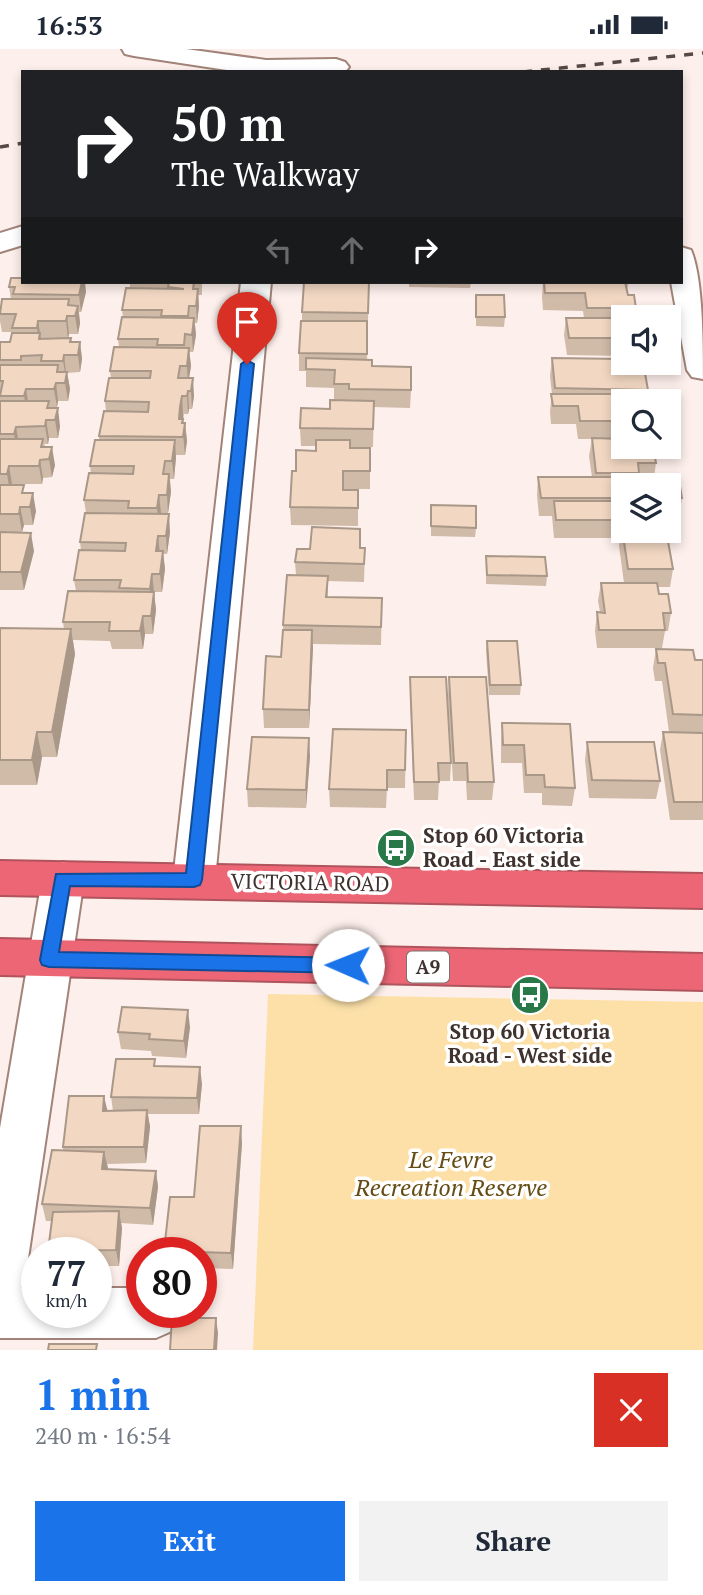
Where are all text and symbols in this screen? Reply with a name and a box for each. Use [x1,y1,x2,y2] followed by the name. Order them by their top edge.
[35,8,103,42] text: 16:53
[171,90,285,155] text: 50 m
[56,98,147,189] icon: right
[171,153,359,195] text: The Walkway
[260,231,298,269] icon: left
[333,231,371,269] icon: ahead
[406,231,444,269] icon: right
[217,292,277,364] pin
[228,303,266,341] icon: arrive
[611,305,681,543] map controls
[611,305,681,375] button: sound
[611,389,681,459] button: search
[611,473,681,543] button: layers
[423,821,584,873] place label: Stop 60 Victoria Road - East side
[375,827,417,869] bus stop icon: Stop 60 Victoria Road - East side
[230,867,390,897] street label: VICTORIA ROAD
[311,928,385,1002] position arrow
[407,951,449,983] road number: A9
[509,974,551,1016] bus stop icon: Stop 60 Victoria Road - West side
[448,1017,612,1069] place label: Stop 60 Victoria Road - West side
[354,1143,547,1203] park label: Le Fevre Recreation Reserve
[126,1237,217,1328] speed limit sign: 80
[47,1250,86,1296] text: 77
[46,1288,87,1312] text: km/h
[35,1366,150,1422] text: 1 min
[594,1373,668,1447] button: close
[35,1420,170,1451] text: 240 m · 16:54
[35,1501,345,1581] button: Exit
[359,1501,668,1581] button: Share

